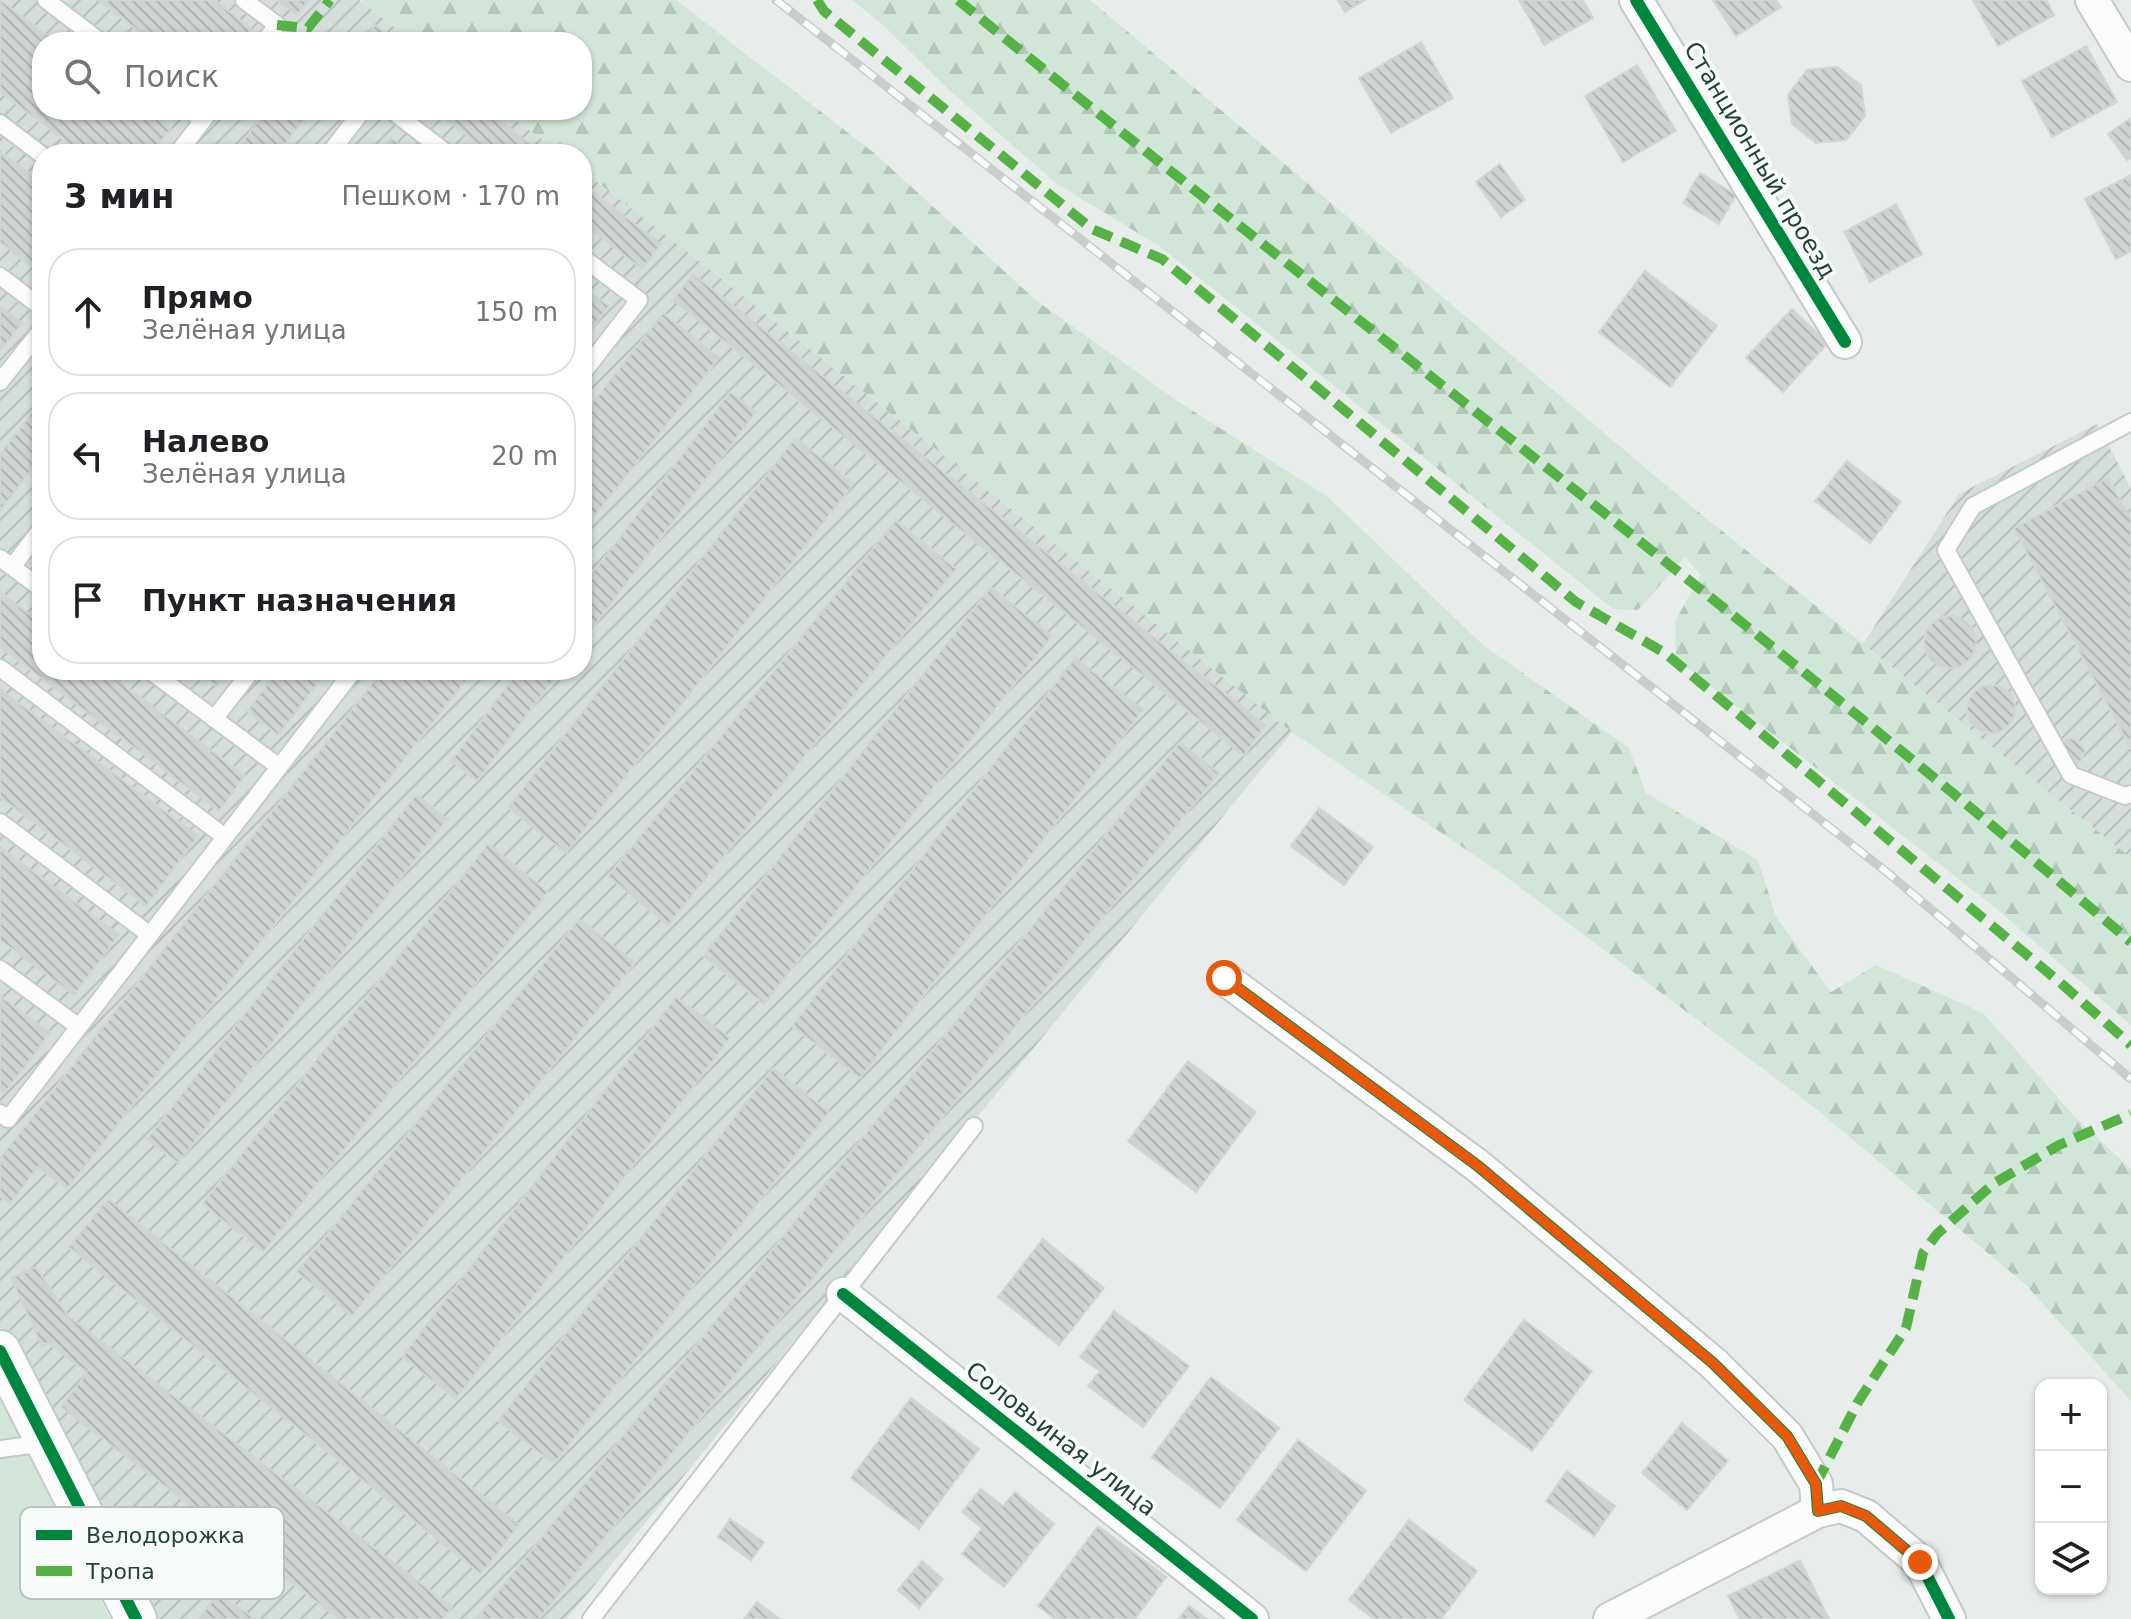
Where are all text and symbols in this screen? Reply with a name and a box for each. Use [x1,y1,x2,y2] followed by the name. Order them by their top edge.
[32,32,592,120] search box
[1678,37,1842,283] street label: Станционный проезд
[60,54,104,98] icon: search
[124,59,219,94] text: Поиск
[64,176,175,216] text: 3 мин
[341,181,560,211] text: Пешком · 170 m
[142,280,253,315] text: Прямо
[66,290,110,334] icon: ahead
[475,297,558,327] text: 150 m
[142,315,347,345] text: Зелёная улица
[142,424,269,459] text: Налево
[66,434,110,478] icon: left
[491,441,558,471] text: 20 m
[142,459,347,489] text: Зелёная улица
[66,578,110,622] icon: arrive
[142,583,457,618] text: Пункт назначения
[1206,960,1242,996] route start
[960,1356,1162,1522] street label: Соловьиная улица
[2035,1379,2107,1595] map controls
[2035,1379,2107,1451] button: +
[2035,1451,2107,1523] button: −
[20,1507,284,1599] legend
[86,1523,245,1548] text: Велодорожка
[2035,1523,2107,1595] button: layers
[1902,1544,1938,1580] route end
[85,1559,155,1584] text: Тропа

